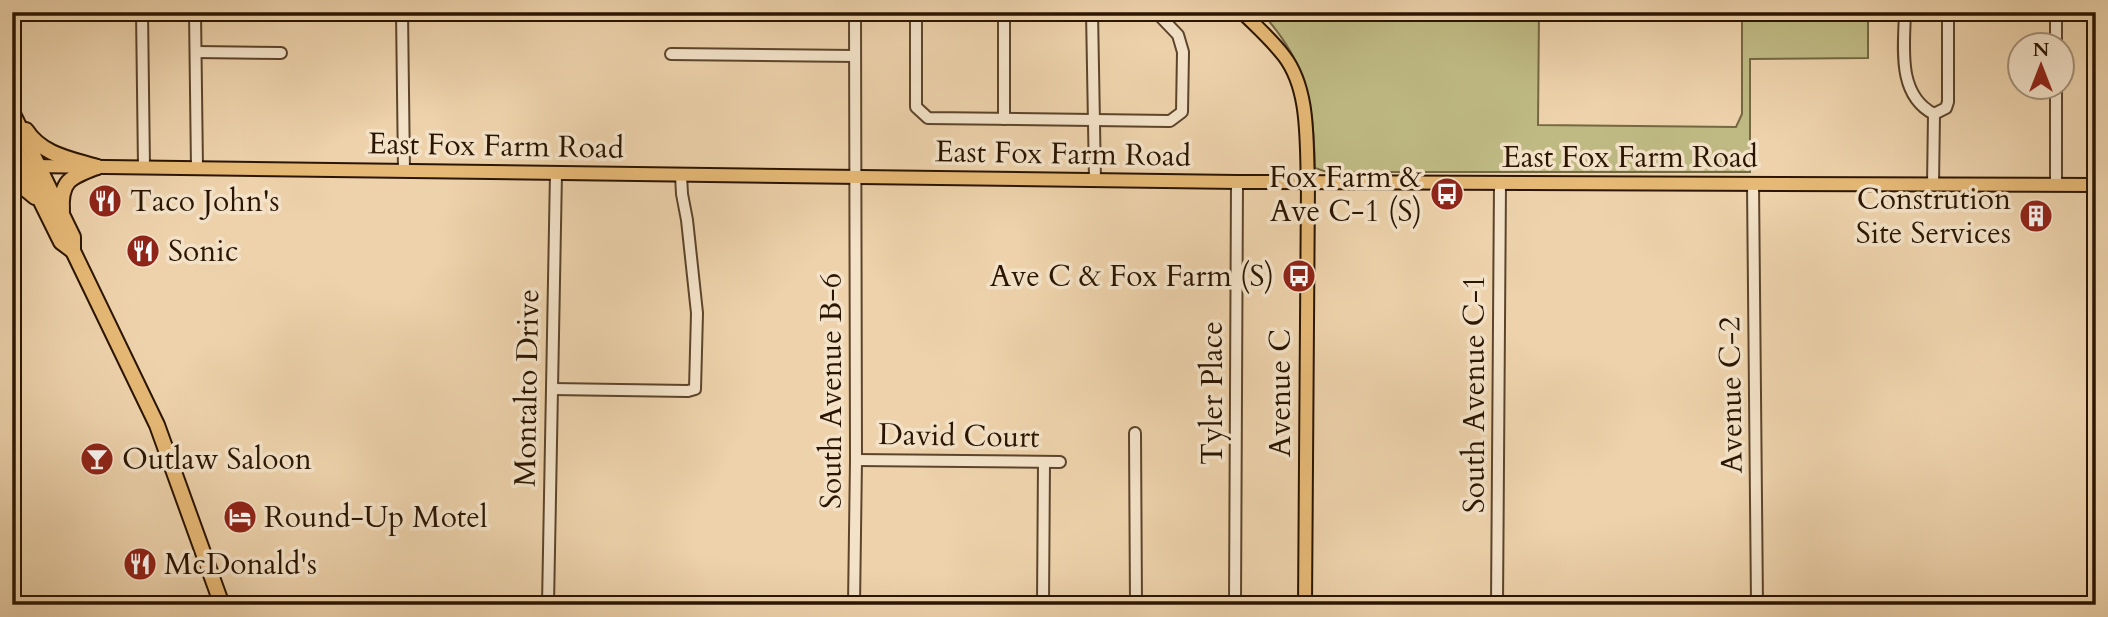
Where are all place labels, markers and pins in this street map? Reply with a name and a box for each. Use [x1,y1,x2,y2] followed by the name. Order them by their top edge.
[1269,157,1422,232] place label: Fox Farm & Ave C-1 (S)
[1428,175,1466,213] bus stop icon: Fox Farm & Ave C-1 (S)
[1856,179,2011,254] place label: Constrution Site Services
[130,181,280,222] place label: Taco John's
[86,182,124,220] restaurant icon: Taco John's
[2017,197,2055,235] building icon: Constrution Site Services
[168,231,238,272] place label: Sonic
[124,232,162,270] restaurant icon: Sonic
[990,256,1274,297] place label: Ave C & Fox Farm (S)
[1280,257,1318,295] bus stop icon: Ave C & Fox Farm (S)
[122,439,312,480] place label: Outlaw Saloon
[78,440,116,478] bar icon: Outlaw Saloon
[264,497,488,538] place label: Round-Up Motel
[221,498,259,536] hotel icon: Round-Up Motel
[164,544,317,585] place label: McDonald's
[121,545,159,583] restaurant icon: McDonald's

